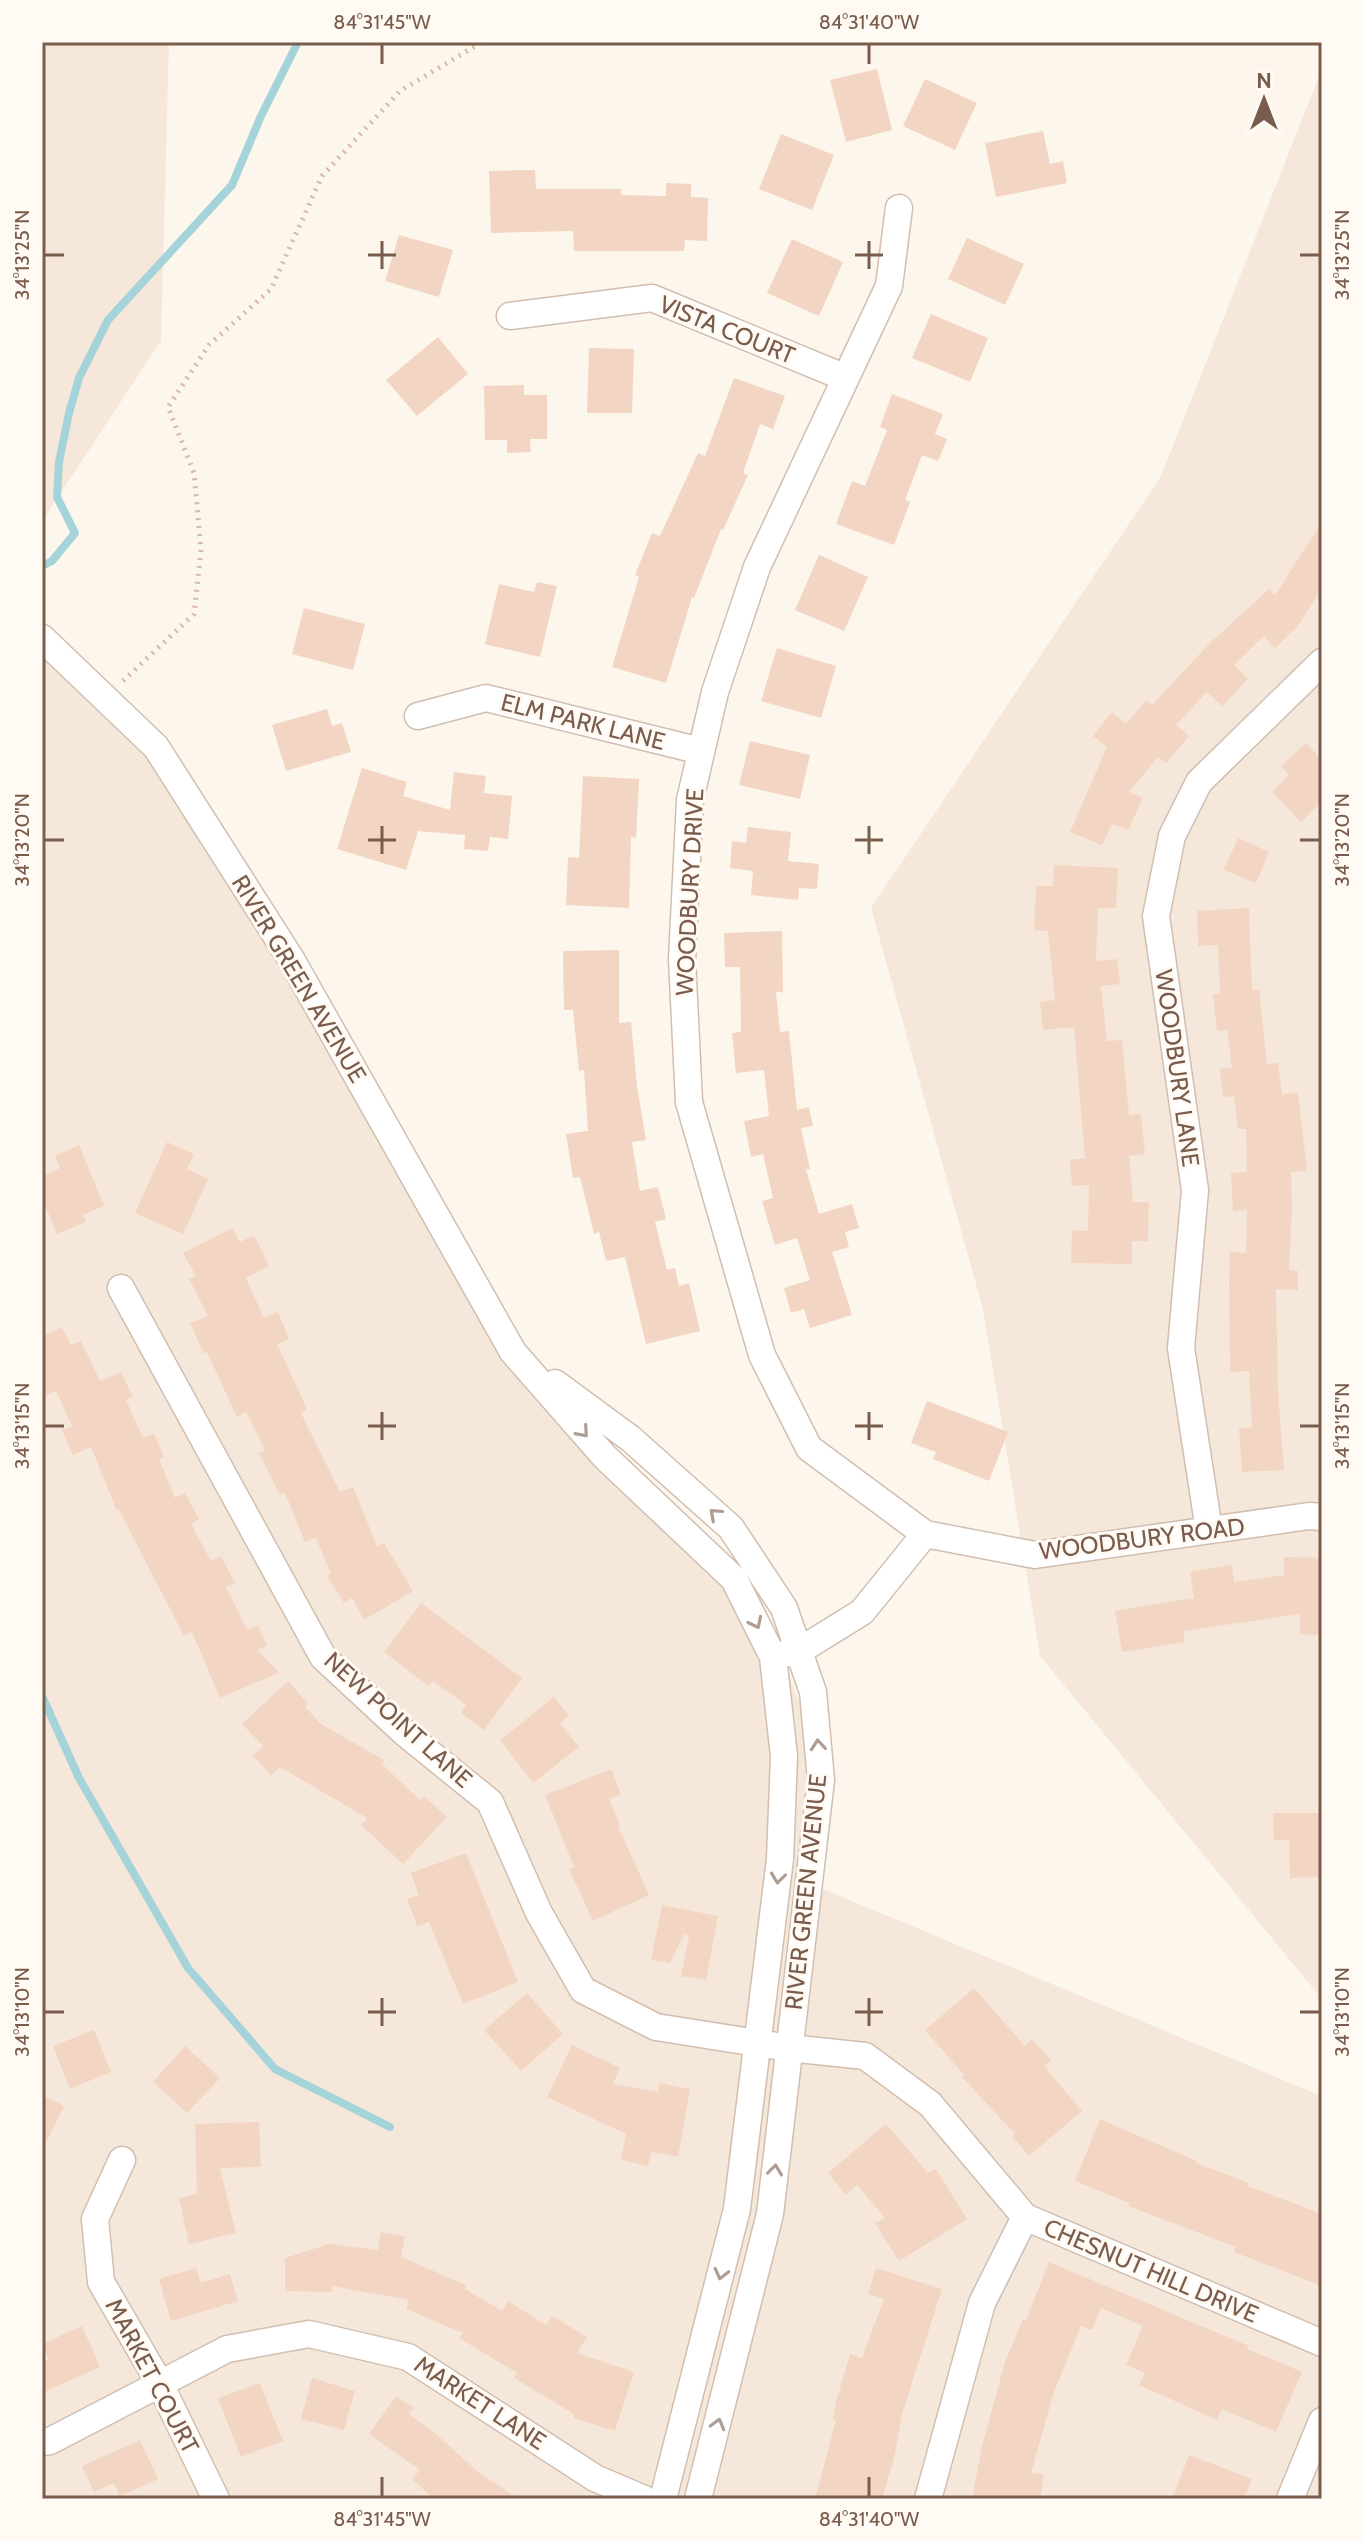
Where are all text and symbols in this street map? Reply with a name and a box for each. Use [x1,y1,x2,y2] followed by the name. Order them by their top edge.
[333,10,431,34] text: 84°31'45"W
[819,10,919,34] text: 84°31'40"W
[1224,60,1304,140] north arrow
[1256,67,1272,94] text: N
[10,210,34,300] text: 34°13'25"N
[1330,210,1354,300] text: 34°13'25"N
[655,289,799,370] street label: VISTA COURT
[498,687,668,756] street label: ELM PARK LANE
[670,787,709,997] street label: WOODBURY DRIVE
[10,793,34,887] text: 34°13'20"N
[1330,793,1354,887] text: 34°13'20"N
[226,870,373,1088] street label: RIVER GREEN AVENUE
[1149,967,1206,1168] street label: WOODBURY LANE
[10,1383,34,1469] text: 34°13'15"N
[1330,1383,1354,1469] text: 34°13'15"N
[573,1423,588,1438] one-way arrow
[709,1509,724,1523] one-way arrow
[1038,1512,1246,1565] street label: WOODBURY ROAD
[746,1614,762,1629] one-way arrow
[319,1646,478,1794] street label: NEW POINT LANE
[810,1738,827,1751] one-way arrow
[779,1773,832,2011] street label: RIVER GREEN AVENUE
[769,1872,786,1885] one-way arrow
[10,1967,34,2057] text: 34°13'10"N
[1330,1967,1354,2057] text: 34°13'10"N
[767,2163,784,2176] one-way arrow
[1040,2212,1263,2329] street label: CHESNUT HILL DRIVE
[713,2266,730,2280] one-way arrow
[99,2293,205,2458] street label: MARKET COURT
[409,2349,551,2456] street label: MARKET LANE
[708,2417,725,2431] one-way arrow
[333,2507,431,2531] text: 84°31'45"W
[819,2507,919,2531] text: 84°31'40"W

